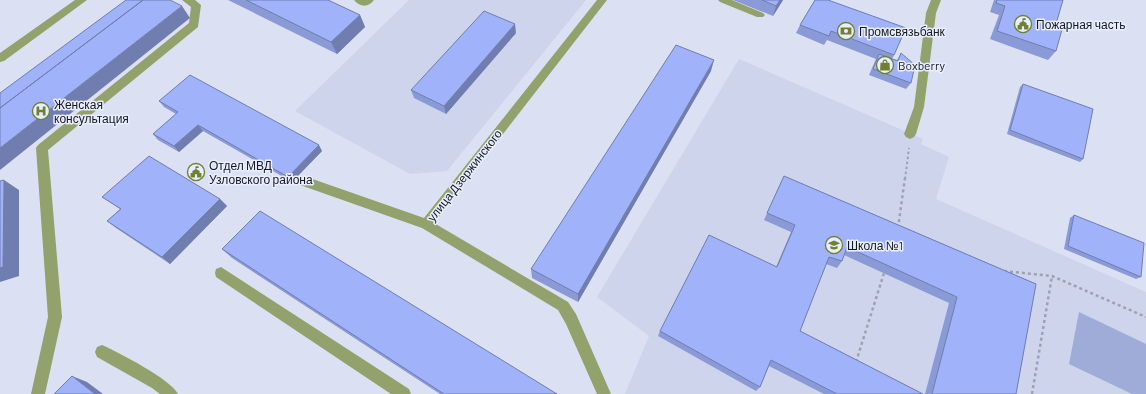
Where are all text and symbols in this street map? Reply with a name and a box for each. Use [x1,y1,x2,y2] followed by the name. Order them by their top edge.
[1013,14,1033,34] public building icon: Пожарная часть
[1036,17,1125,32] place label: Пожарная часть
[836,21,856,41] bank icon: Промсвязьбанк
[859,24,946,39] place label: Промсвязьбанк
[875,55,895,75] shop icon: Boxberry
[898,58,946,72] place label: Boxberry
[54,97,129,126] place label: Женская консультация
[31,101,51,121] hospital icon: Женская консультация
[424,126,505,224] street label: улица Дзержинского
[209,158,313,187] place label: Отдел МВД Узловского района
[186,162,206,182] public building icon: Отдел МВД Узловского района
[824,235,844,255] school or university icon: Школа №1
[847,238,903,252] place label: Школа №1

